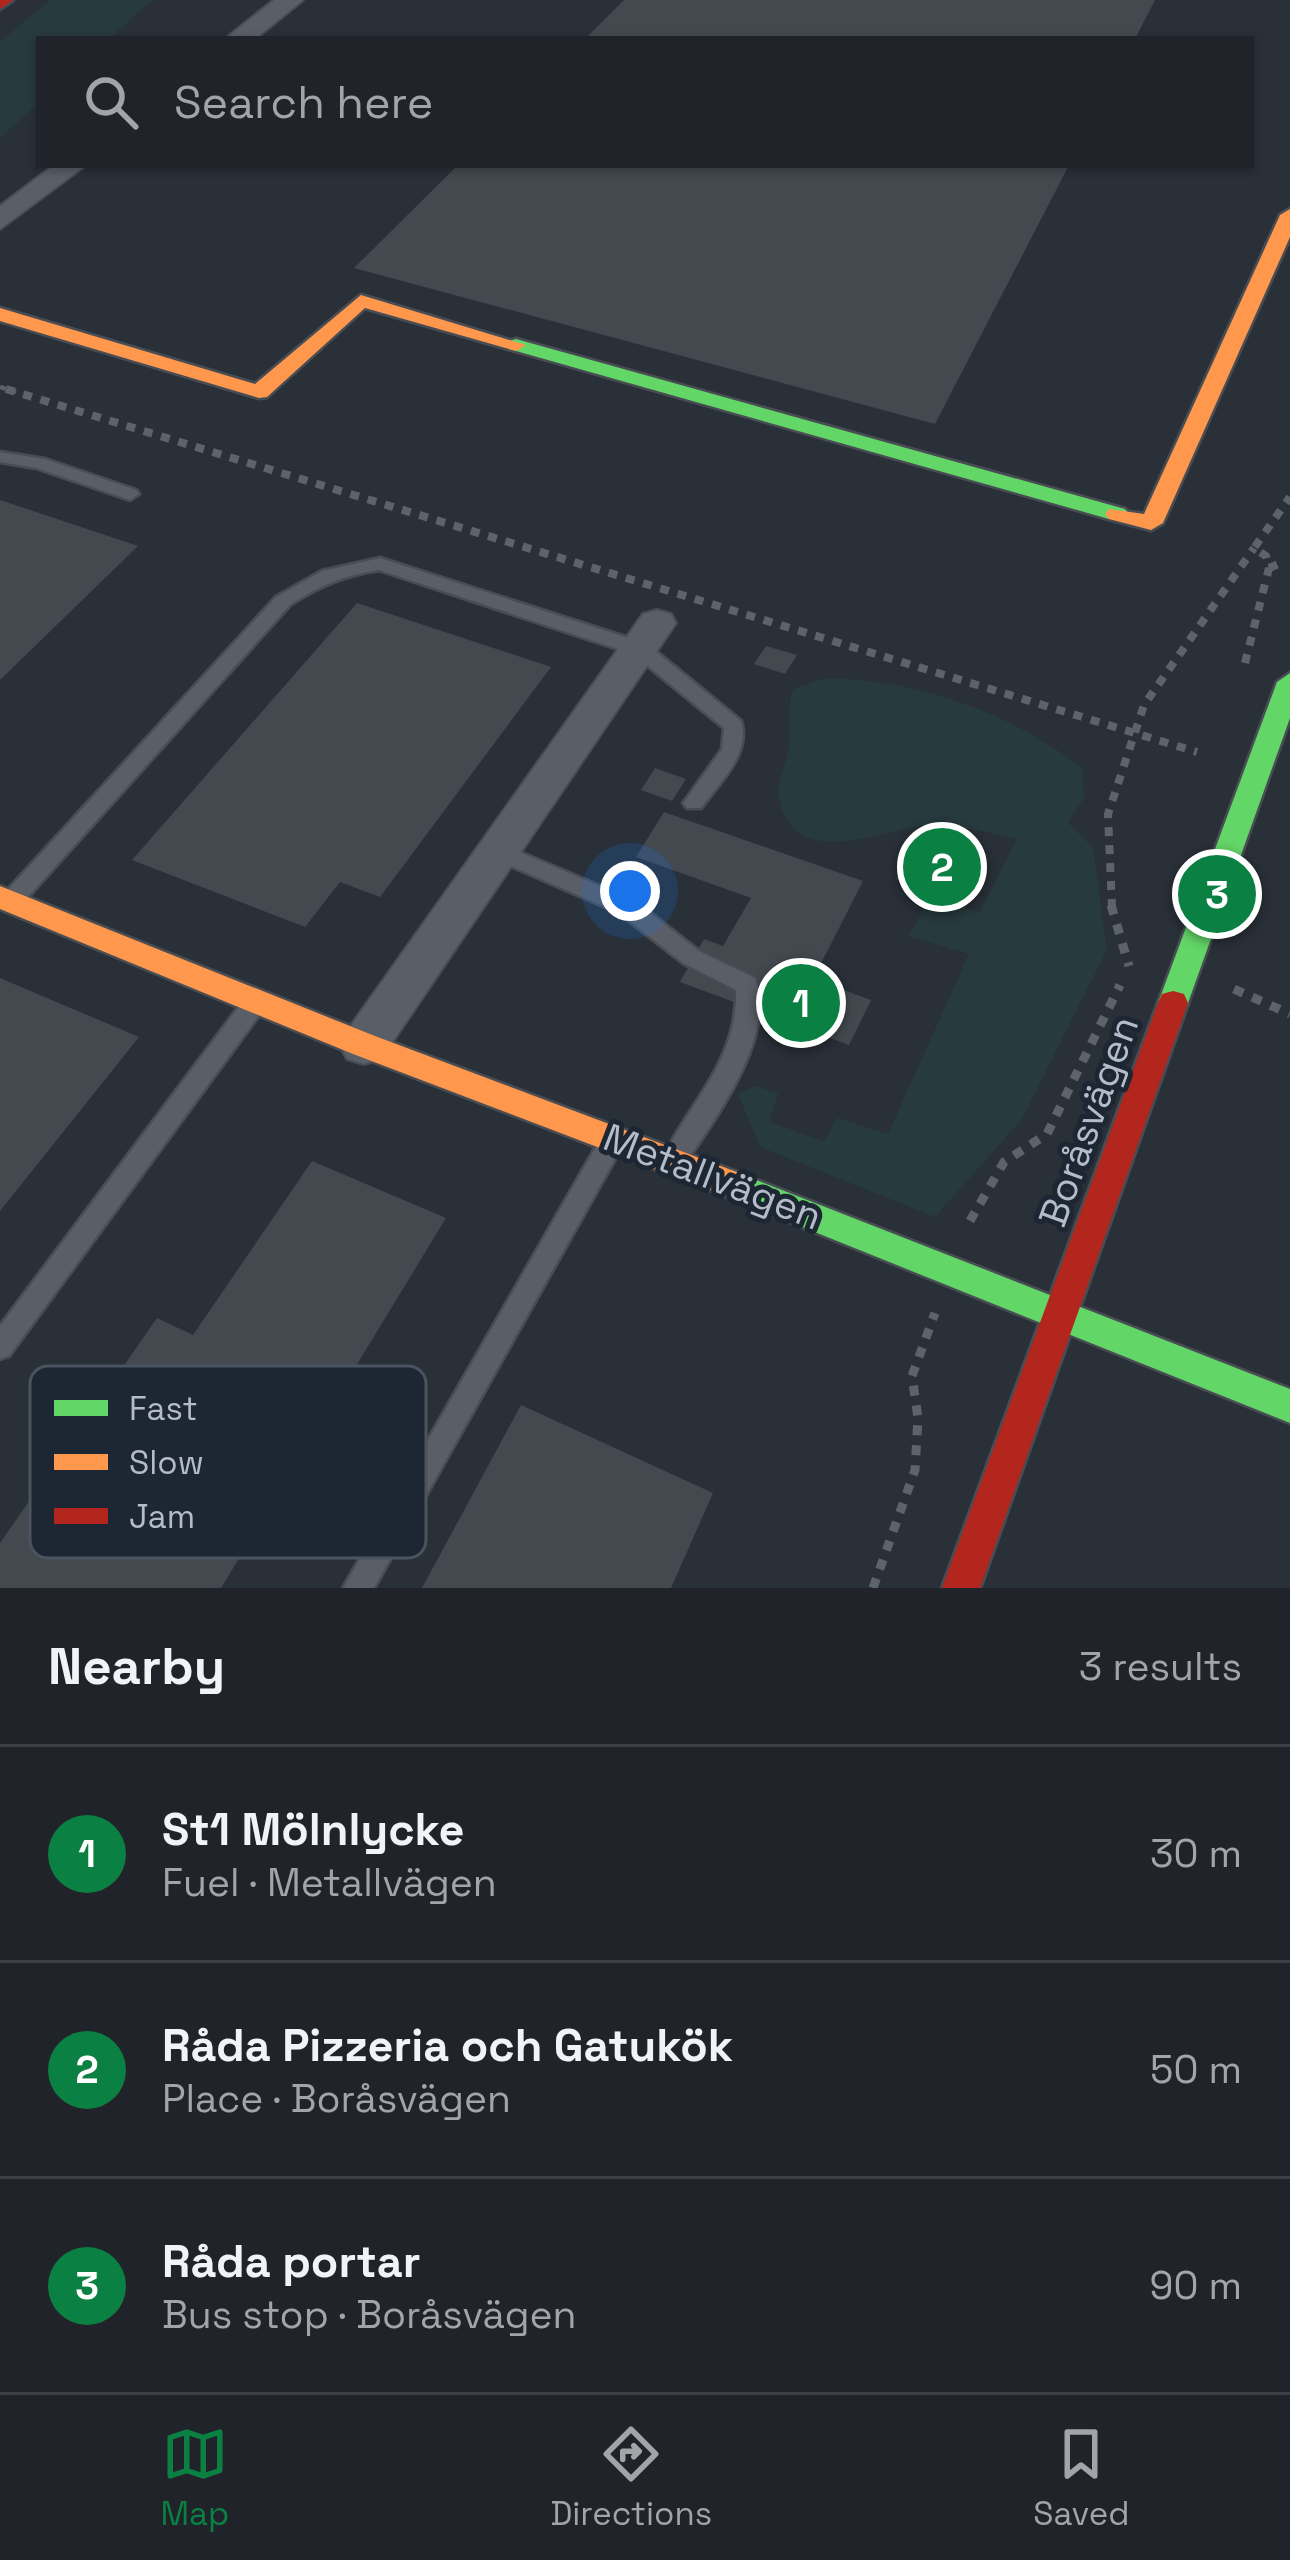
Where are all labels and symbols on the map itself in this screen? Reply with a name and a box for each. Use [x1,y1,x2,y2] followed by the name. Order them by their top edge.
[903,822,981,912] pin: 2
[1178,849,1256,939] pin: 3
[600,861,660,921] your location
[762,958,840,1048] pin: 1
[1028,1009,1149,1233] street label: Boråsvägen
[597,1112,829,1241] street label: Metallvägen
[30,1366,426,1558] legend
[129,1388,198,1430] text: Fast
[129,1442,204,1484] text: Slow
[129,1496,195,1538] text: Jam

